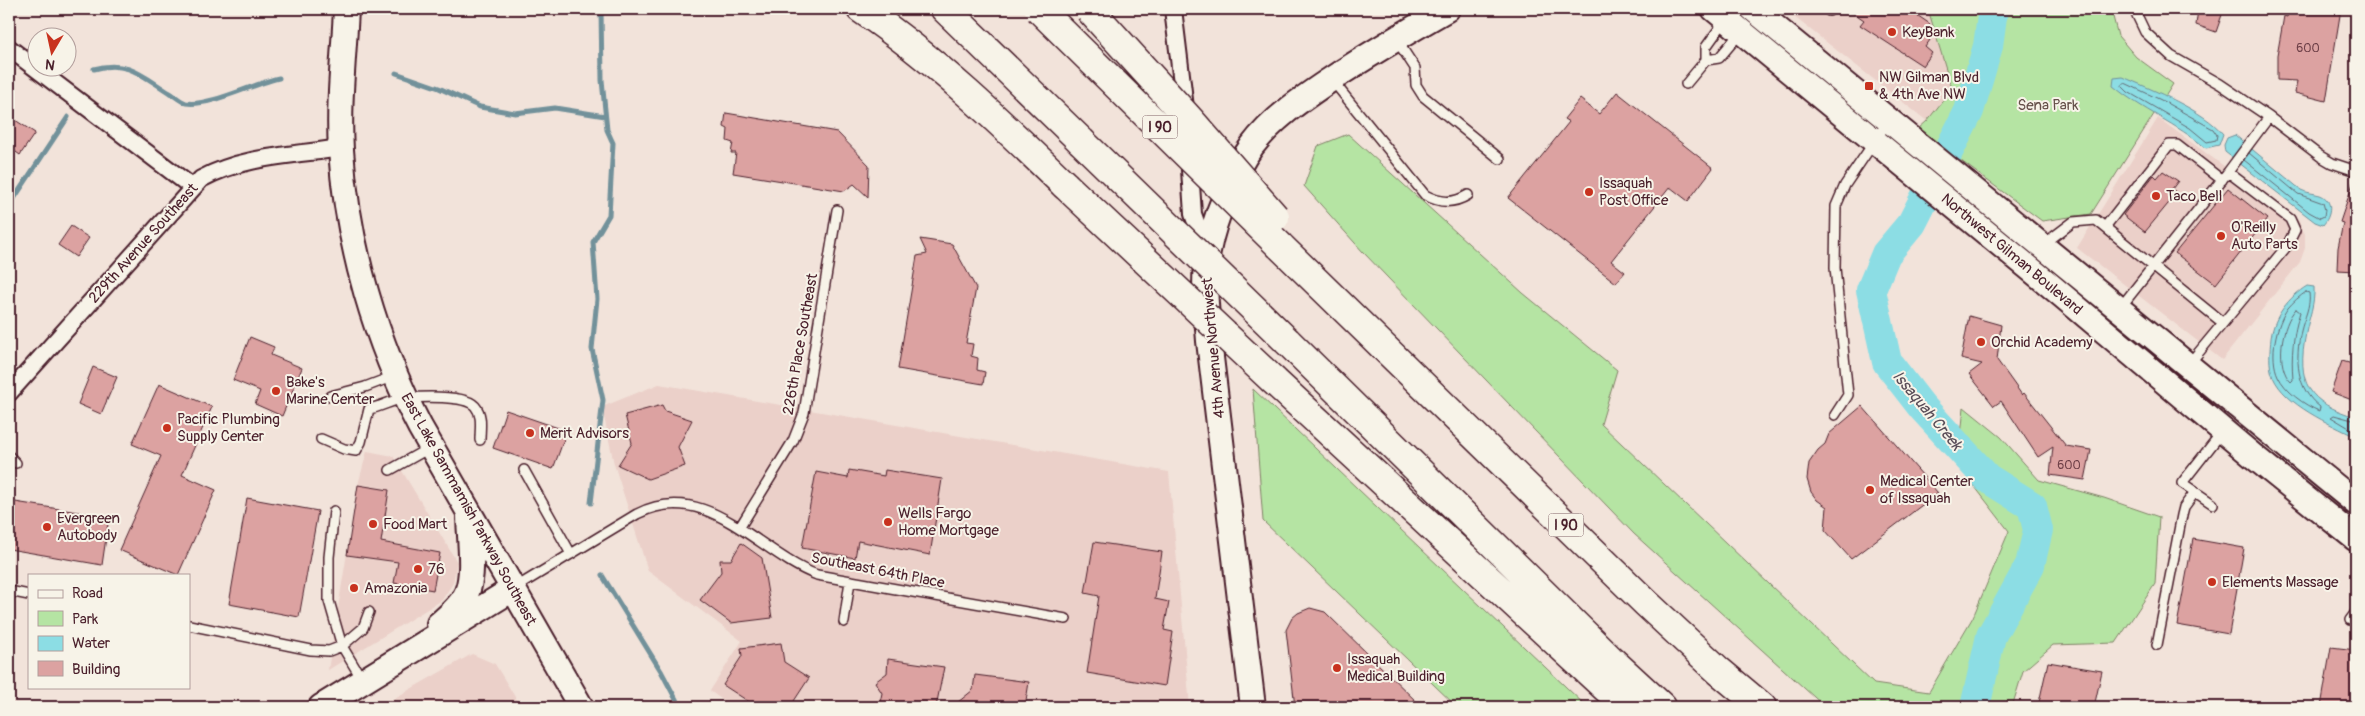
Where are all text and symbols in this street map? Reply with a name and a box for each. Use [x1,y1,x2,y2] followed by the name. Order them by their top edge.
[1902,23,1955,42] place label: KeyBank
[1886,26,1898,38] marker: KeyBank
[28,28,78,78] north arrow
[2296,41,2320,56] house number: 600
[44,55,56,73] text: N
[1879,68,1979,104] place label: NW Gilman Blvd & 4th Ave NW
[1863,80,1875,92] marker: NW Gilman Blvd & 4th Ave NW
[2018,96,2079,115] park label: Sena Park
[1142,115,1178,138] road number: I 90
[1599,174,1669,210] place label: Issaquah Post Office
[85,179,203,307] street label: 229th Avenue Southeast
[1583,186,1595,198] marker: Issaquah Post Office
[2166,187,2222,206] place label: Taco Bell
[1937,190,2086,319] street label: Northwest Gilman Boulevard
[2150,190,2162,202] marker: Taco Bell
[2231,218,2298,254] place label: O'Reilly Auto Parts
[2215,230,2227,242] marker: O'Reilly Auto Parts
[779,271,822,416] street label: 226th Place Southeast
[1198,276,1229,419] street label: 4th Avenue Northwest
[1991,333,2093,352] place label: Orchid Academy
[1975,336,1987,348] marker: Orchid Academy
[1888,367,1967,456] water label: Issaquah Creek
[286,373,375,409] place label: Bake's Marine Center
[270,385,282,397] marker: Bake's Marine Center
[396,390,541,630] street label: East Lake Sammamish Parkway Southeast
[177,410,280,446] place label: Pacific Plumbing Supply Center
[161,422,173,434] marker: Pacific Plumbing Supply Center
[540,424,629,443] place label: Merit Advisors
[524,427,536,439] marker: Merit Advisors
[2057,458,2081,473] house number: 600
[1880,472,1974,508] place label: Medical Center of Issaquah
[1864,484,1876,496] marker: Medical Center of Issaquah
[898,504,999,540] place label: Wells Fargo Home Mortgage
[57,509,120,545] place label: Evergreen Autobody
[1548,514,1584,536] road number: I 90
[383,515,448,534] place label: Food Mart
[882,516,894,528] marker: Wells Fargo Home Mortgage
[367,518,379,530] marker: Food Mart
[41,521,53,533] marker: Evergreen Autobody
[810,548,947,593] street label: Southeast 64th Place
[428,560,445,579] place label: 76
[412,563,424,575] marker: 76
[2222,573,2339,592] place label: Elements Massage
[28,574,190,688] legend
[2206,576,2218,588] marker: Elements Massage
[364,579,428,598] place label: Amazonia
[348,582,360,594] marker: Amazonia
[72,584,103,603] text: Road
[72,610,99,629] text: Park
[72,634,111,653] text: Water
[1347,650,1445,686] place label: Issaquah Medical Building
[72,660,120,679] text: Building
[1331,662,1343,674] marker: Issaquah Medical Building

